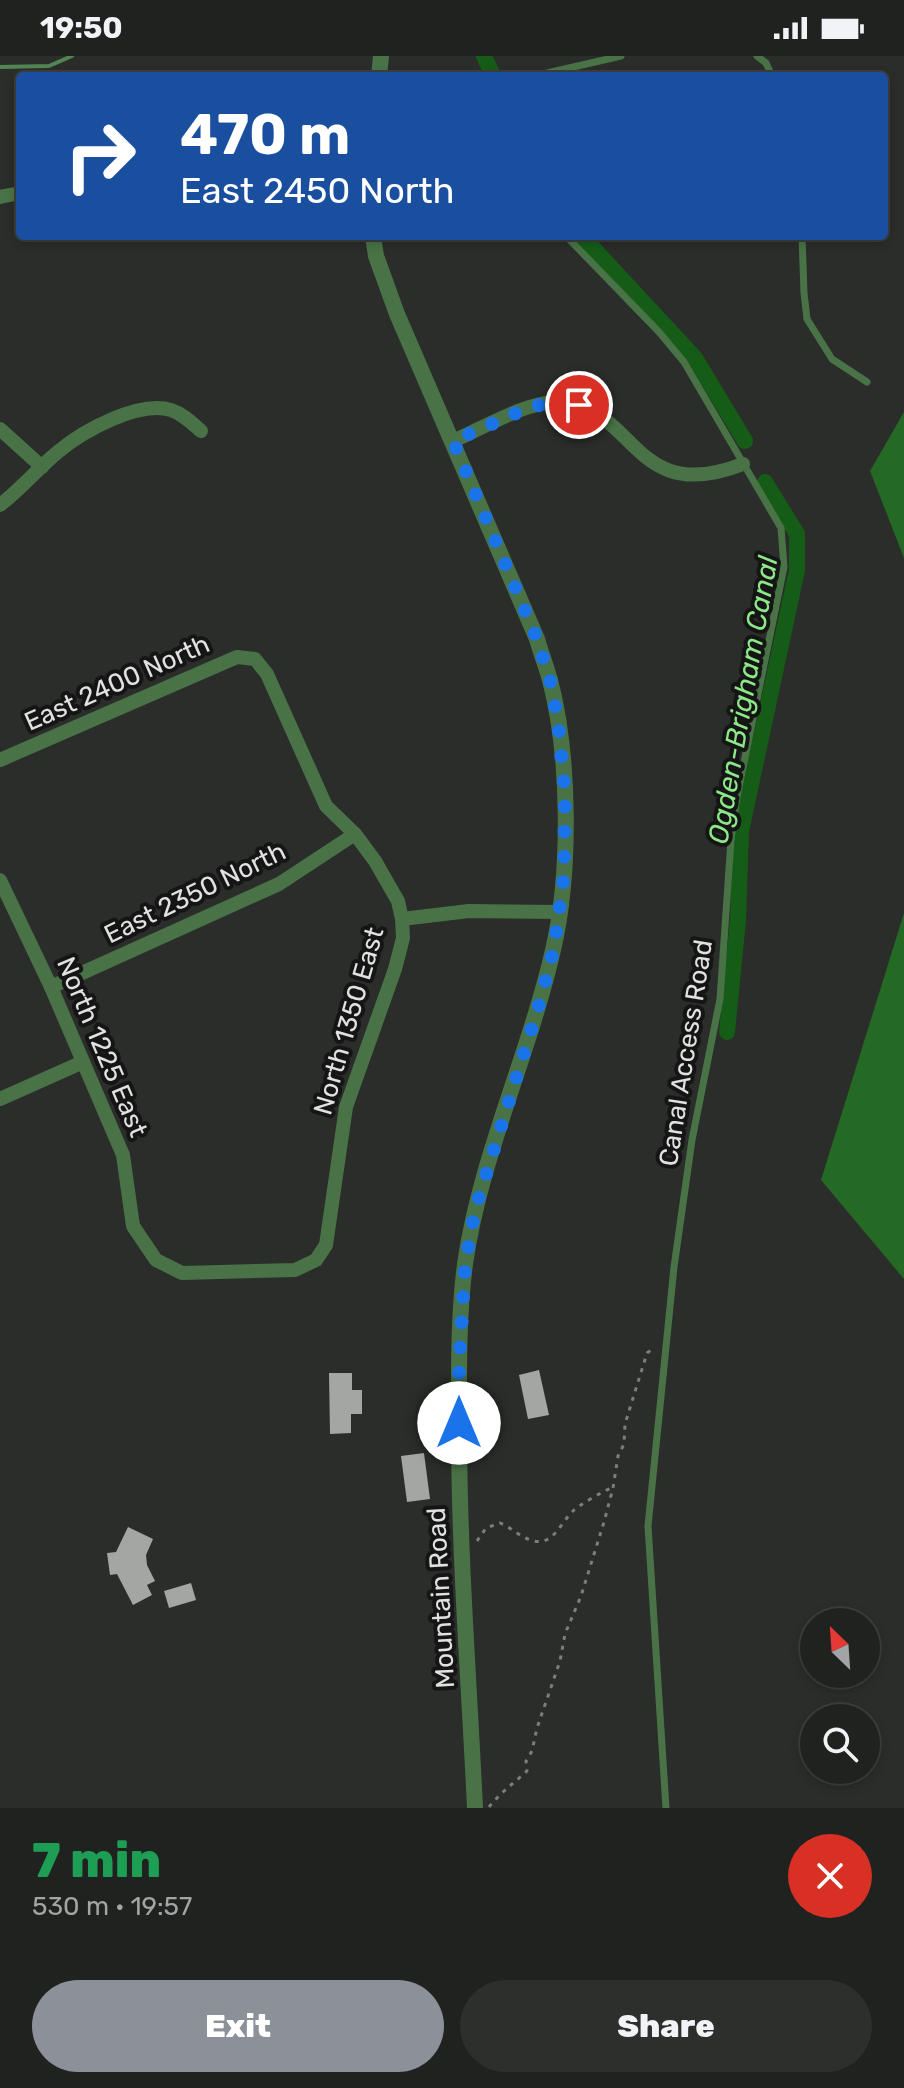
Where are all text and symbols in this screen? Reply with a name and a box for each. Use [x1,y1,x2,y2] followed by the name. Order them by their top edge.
[40,10,123,46] text: 19:50
[180,102,350,168] text: 470 m
[48,104,152,208] icon: right
[180,169,454,212] text: East 2450 North
[545,371,613,439] pin
[557,383,601,427] icon: arrive
[701,552,785,847] water label: Ogden-Brigham Canal
[20,628,214,738] street label: East 2400 North
[99,836,291,950] street label: East 2350 North
[307,924,391,1118] street label: North 1350 East
[653,938,719,1168] street label: Canal Access Road
[50,952,154,1142] street label: North 1225 East
[417,1381,501,1465] position arrow
[421,1507,461,1689] street label: Mountain Road
[800,1608,880,1688] north arrow
[800,1608,880,1784] map controls
[800,1704,880,1784] button: search
[32,1832,161,1889] text: 7 min
[788,1834,872,1918] button: close
[32,1891,192,1922] text: 530 m · 19:57
[32,1980,444,2072] button: Exit
[460,1980,872,2072] button: Share

